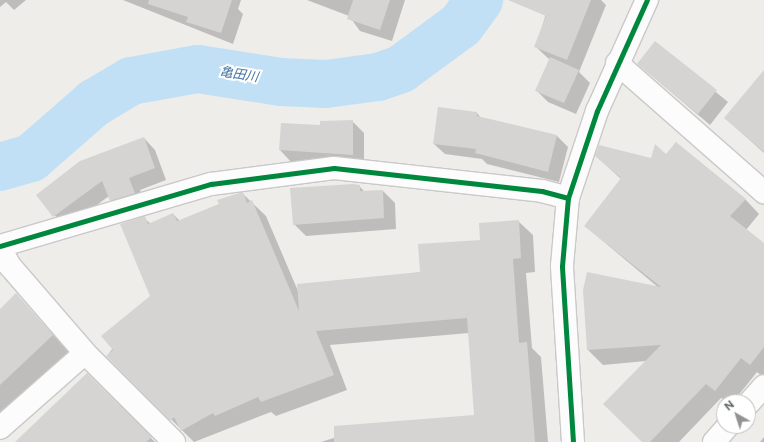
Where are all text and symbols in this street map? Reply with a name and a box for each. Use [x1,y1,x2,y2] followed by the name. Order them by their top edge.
[219,64,259,86] water label: 亀田川
[716,394,756,434] north arrow
[722,398,736,413] text: N

